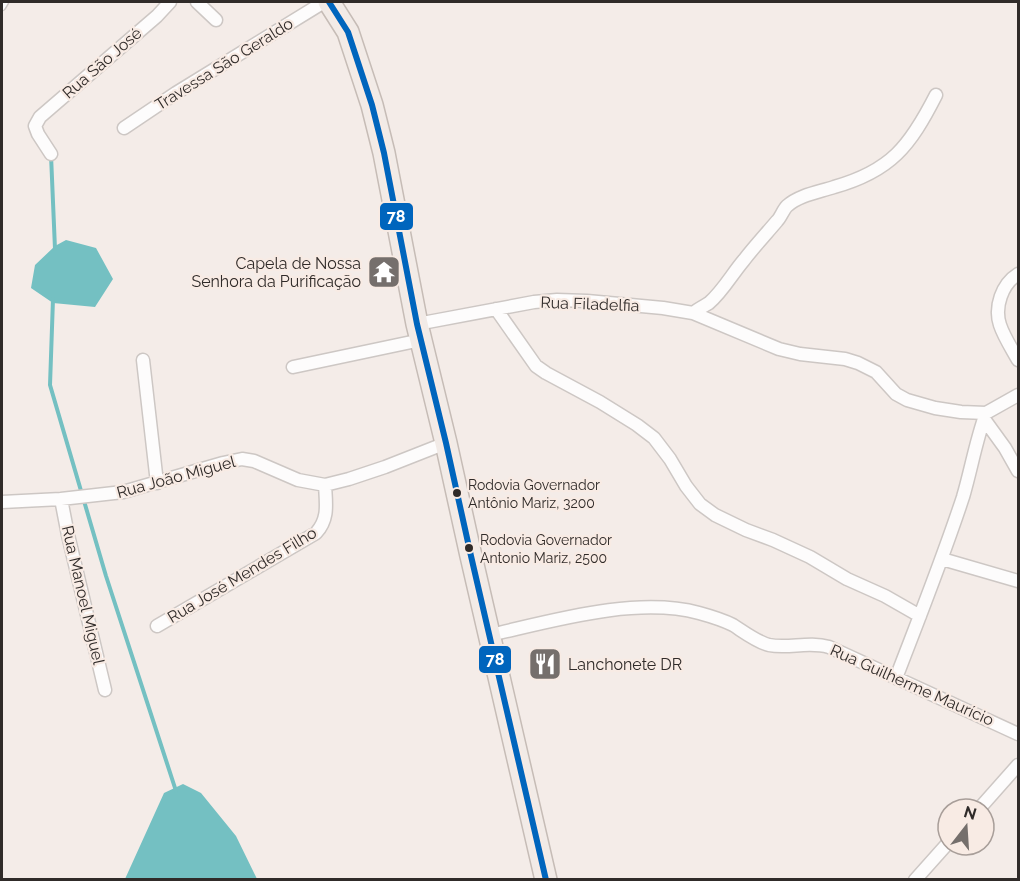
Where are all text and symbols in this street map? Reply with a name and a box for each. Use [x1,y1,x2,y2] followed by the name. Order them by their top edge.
[151,14,297,114] street label: Travessa São Geraldo
[59,24,145,102] street label: Rua São José
[379,202,414,231] line badge: 78
[387,207,405,226] text: 78
[191,254,361,291] place label: Capela de Nossa Senhora da Purificação
[366,254,402,290] temple icon: Capela de Nossa Senhora da Purificação
[540,293,640,315] street label: Rua Filadelfia
[114,452,238,502] street label: Rua João Miguel
[468,477,600,511] place label: Rodovia Governador Antônio Mariz, 3200
[451,487,463,499] marker: Rodovia Governador Antônio Mariz, 3200
[164,523,320,627] street label: Rua José Mendes Filho
[58,524,108,667] street label: Rua Manoel Miguel
[480,532,612,566] place label: Rodovia Governador Antonio Mariz, 2500
[463,542,475,554] marker: Rodovia Governador Antonio Mariz, 2500
[827,640,997,730] street label: Rua Guilherme Maurício
[478,645,512,674] line badge: 78
[527,646,563,682] restaurant icon: Lanchonete DR
[486,650,504,669] text: 78
[568,655,682,674] place label: Lanchonete DR
[936,797,996,857] north arrow
[962,802,979,824] text: N

